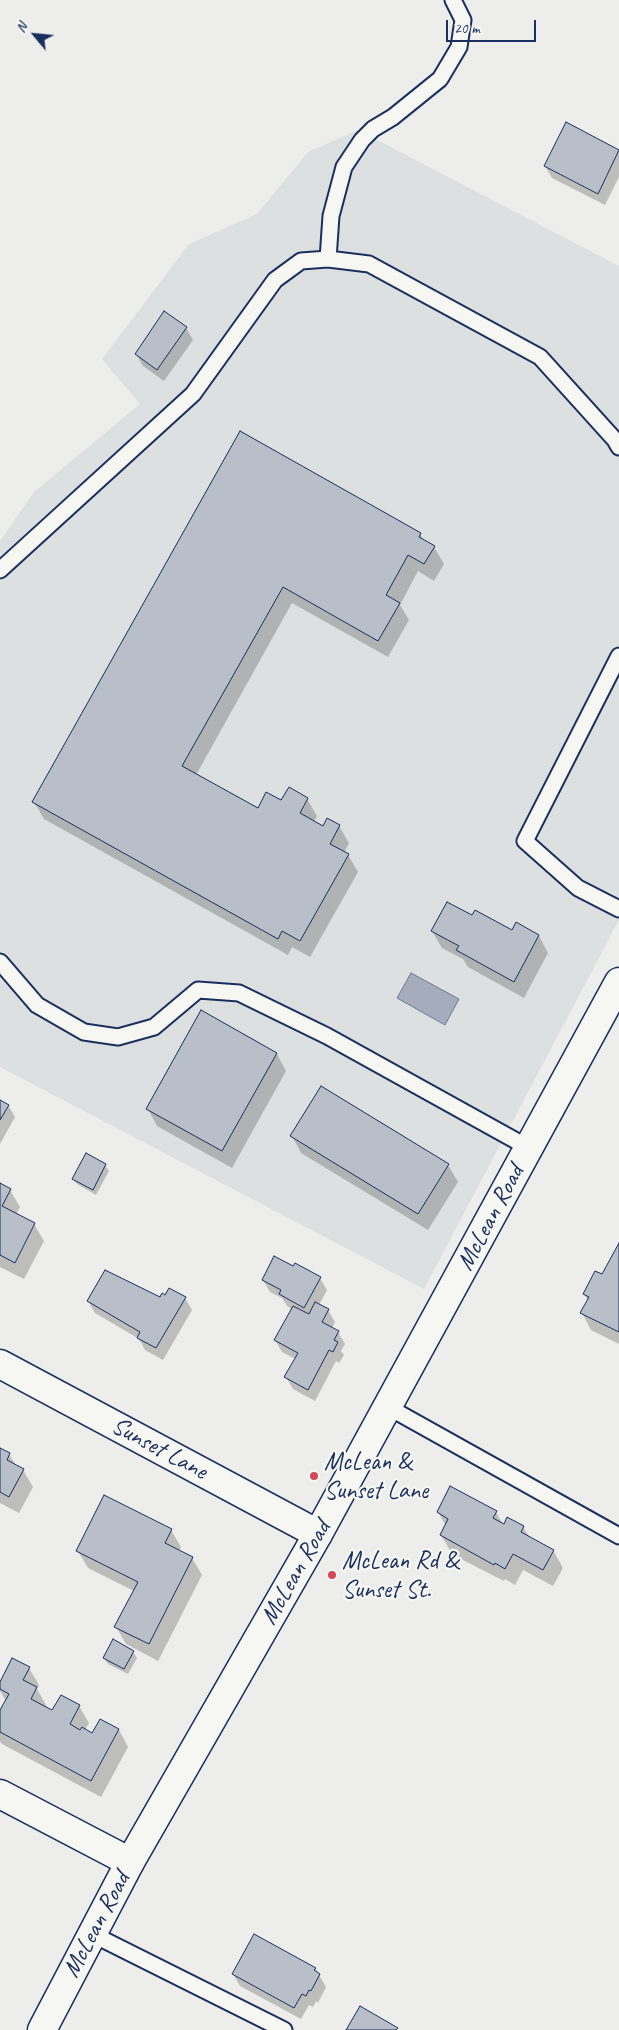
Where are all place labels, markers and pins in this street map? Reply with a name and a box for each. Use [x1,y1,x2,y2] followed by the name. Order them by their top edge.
[324,1447,428,1506] place label: McLean & Sunset Lane
[308,1470,320,1482] marker: McLean & Sunset Lane
[342,1546,458,1605] place label: McLean Rd & Sunset St.
[326,1569,338,1581] marker: McLean Rd & Sunset St.

